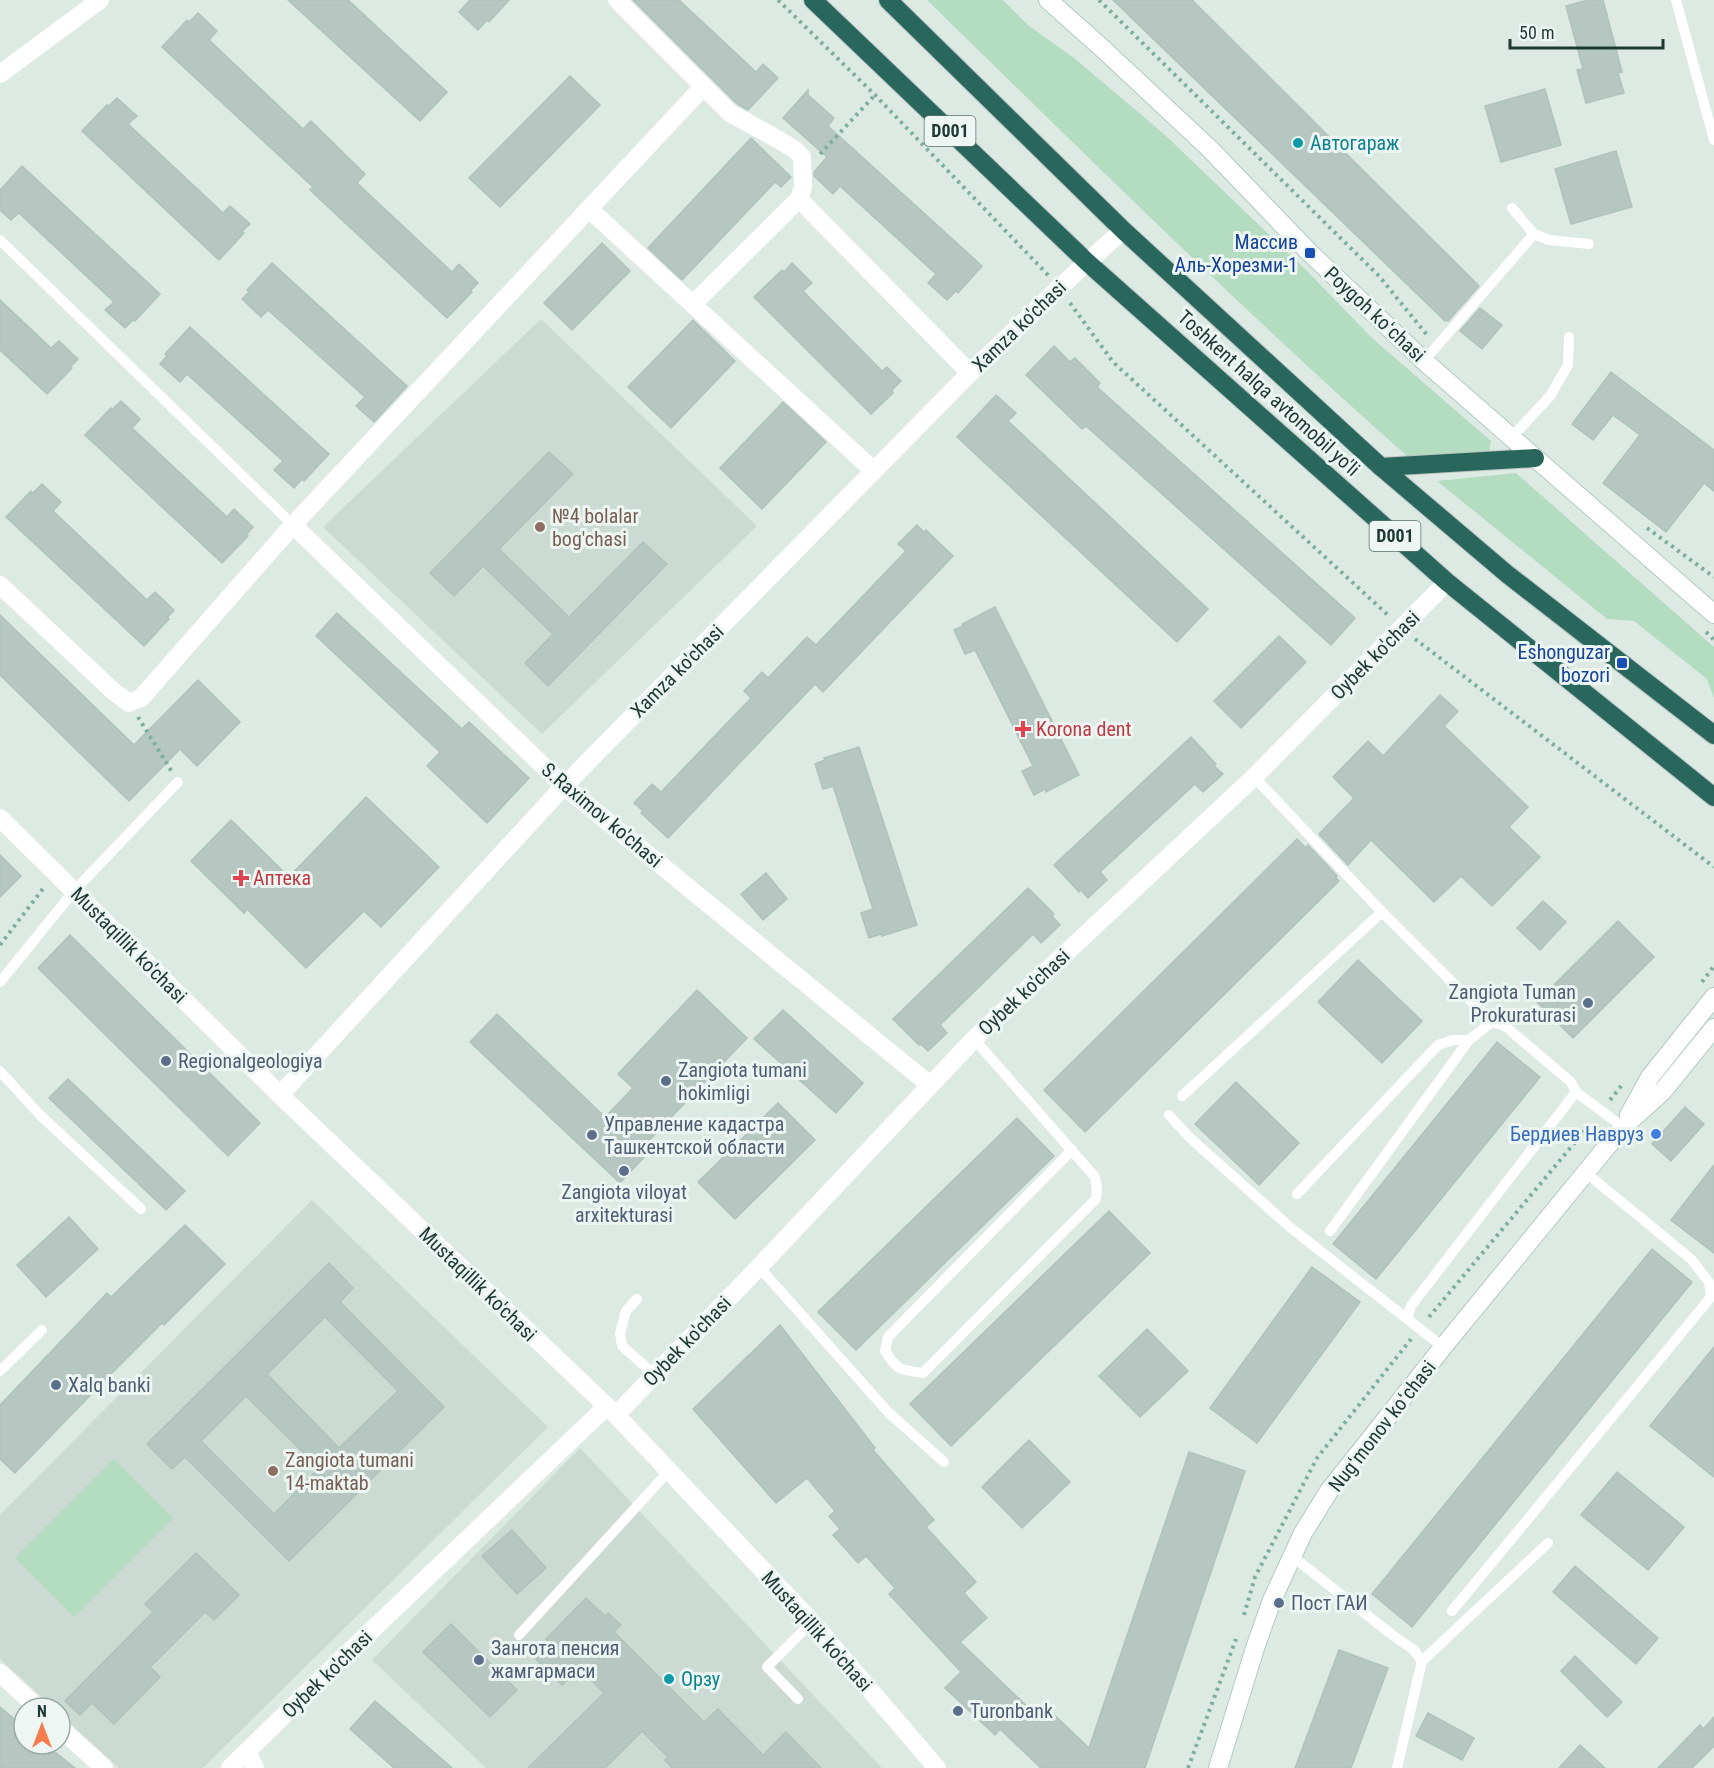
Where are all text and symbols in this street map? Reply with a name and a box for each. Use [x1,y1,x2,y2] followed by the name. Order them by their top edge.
[1510,12,1663,50] scale bar
[1519,22,1554,43] text: 50 m
[924,116,976,146] road number: D001
[1310,131,1399,155] place label: Автогараж
[1291,136,1305,150] marker: Автогараж
[1175,230,1298,277] place label: Массив Аль-Хорезми-1
[1303,246,1317,260] marker: Массив Аль-Хорезми-1
[1320,261,1430,367] street label: Poygoh koʻchasi
[967,275,1071,377] street label: Xamza ko'chasi
[1173,305,1365,481] street label: Toshkent halqa avtomobil yo'li
[552,504,639,551] place label: №4 bolalar bog'chasi
[533,520,547,534] marker: №4 bolalar bog'chasi
[1370,521,1420,551] road number: D001
[1325,605,1425,705] street label: Oybek ko'chasi
[626,620,728,722] street label: Xamza ko'chasi
[1518,640,1610,687] place label: Eshonguzar bozori
[1615,656,1629,670] marker: Eshonguzar bozori
[1036,717,1131,741] place label: Korona dent
[1014,720,1032,738] marker: Korona dent
[537,758,667,872] street label: S.Raximov ko'chasi
[253,866,311,890] place label: Аптека
[234,871,248,885] marker: Аптека
[66,882,192,1008] street label: Mustaqillik ko'chasi
[973,944,1075,1040] street label: Oybek ko'chasi
[1449,980,1576,1027] place label: Zangiota Tuman Prokuraturasi
[1581,996,1595,1010] marker: Zangiota Tuman Prokuraturasi
[178,1049,322,1073] place label: Regionalgeologiya
[159,1054,173,1068] marker: Regionalgeologiya
[678,1058,807,1105] place label: Zangiota tumani hokimligi
[659,1074,673,1088] marker: Zangiota tumani hokimligi
[604,1112,785,1159] place label: Управление кадастра Ташкентской области
[1510,1122,1644,1146] place label: Бердиев Навруз
[1649,1127,1663,1141] marker: Бердиев Навруз
[585,1128,599,1142] marker: Управление кадастра Ташкентской области
[617,1164,631,1178] marker: Zangiota viloyat arxitekturasi
[561,1180,687,1227] place label: Zangiota viloyat arxitekturasi
[414,1222,542,1346] street label: Mustaqillik ko'chasi
[638,1291,736,1391] street label: Oybek ko'chasi
[1323,1356,1441,1496] street label: Nugʻmonov koʻchasi
[68,1373,151,1397] place label: Xalq banki
[49,1378,63,1392] marker: Xalq banki
[285,1448,414,1495] place label: Zangiota tumani 14-maktab
[266,1464,280,1478] marker: Zangiota tumani 14-maktab
[756,1566,878,1696] street label: Mustaqillik ko'chasi
[1291,1591,1368,1615] place label: Пост ГАИ
[1272,1596,1286,1610] marker: Пост ГАИ
[277,1625,377,1723] street label: Oybek ko'chasi
[491,1636,620,1683] place label: Зангота пенсия жамгармаси
[472,1653,486,1667] marker: Зангота пенсия жамгармаси
[681,1667,720,1691] place label: Орзу
[662,1672,676,1686] marker: Орзу
[12,1696,72,1756] north arrow
[970,1699,1053,1723] place label: Turonbank
[37,1702,47,1721] text: N
[951,1704,965,1718] marker: Turonbank

